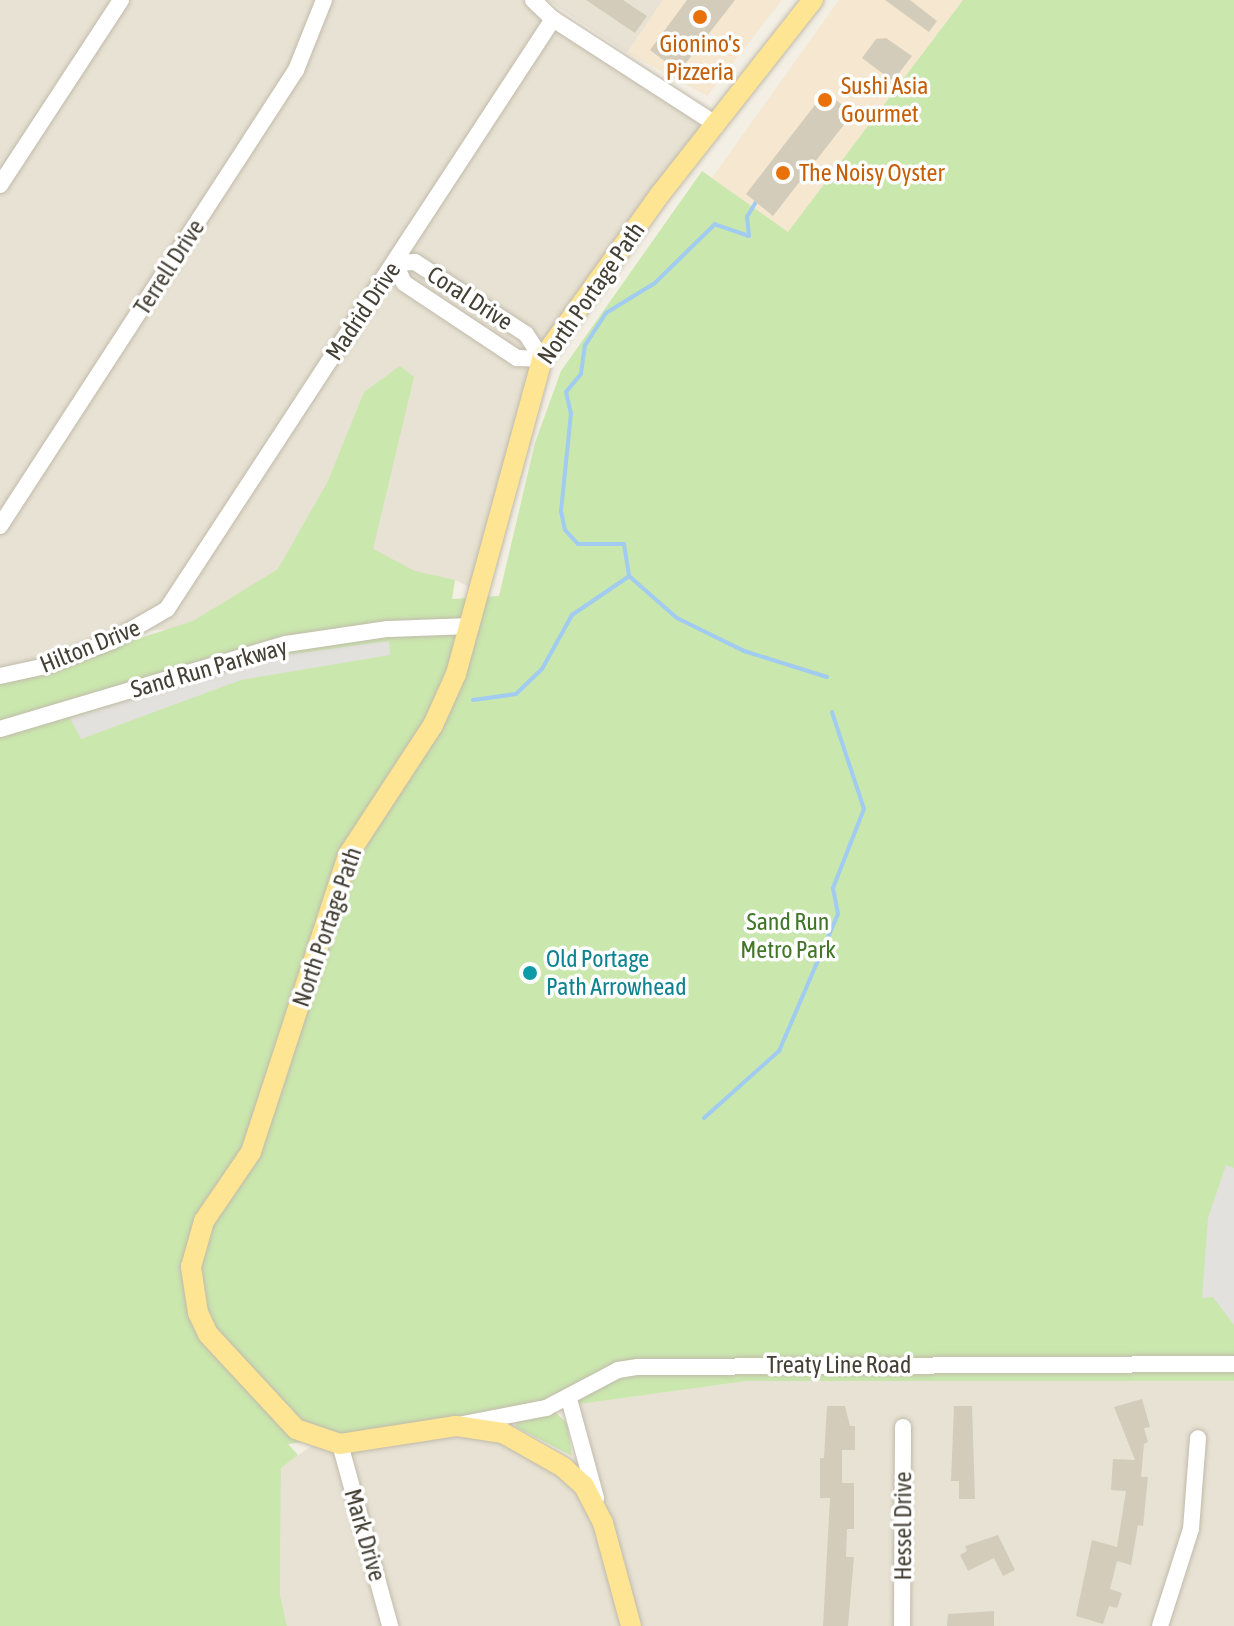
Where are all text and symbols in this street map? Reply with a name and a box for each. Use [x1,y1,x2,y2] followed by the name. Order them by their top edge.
[691,8,709,26] marker: Gionino's Pizzeria
[659,30,741,86] place label: Gionino's Pizzeria
[841,72,929,128] place label: Sushi Asia Gourmet
[816,91,834,109] marker: Sushi Asia Gourmet
[799,159,945,187] place label: The Noisy Oyster
[774,164,792,182] marker: The Noisy Oyster
[128,214,210,320] street label: Terrell Drive
[531,216,651,370] street label: North Portage Path
[320,256,406,366] street label: Madrid Drive
[422,260,518,336] street label: Coral Drive
[36,613,144,679] street label: Hilton Drive
[128,632,290,704] street label: Sand Run Parkway
[286,843,368,1011] street label: North Portage Path
[740,908,836,964] park label: Sand Run Metro Park
[546,945,687,1001] place label: Old Portage Path Arrowhead
[521,964,539,982] marker: Old Portage Path Arrowhead
[767,1351,911,1379] street label: Treaty Line Road
[889,1472,917,1580] street label: Hessel Drive
[338,1485,392,1585] street label: Mark Drive

